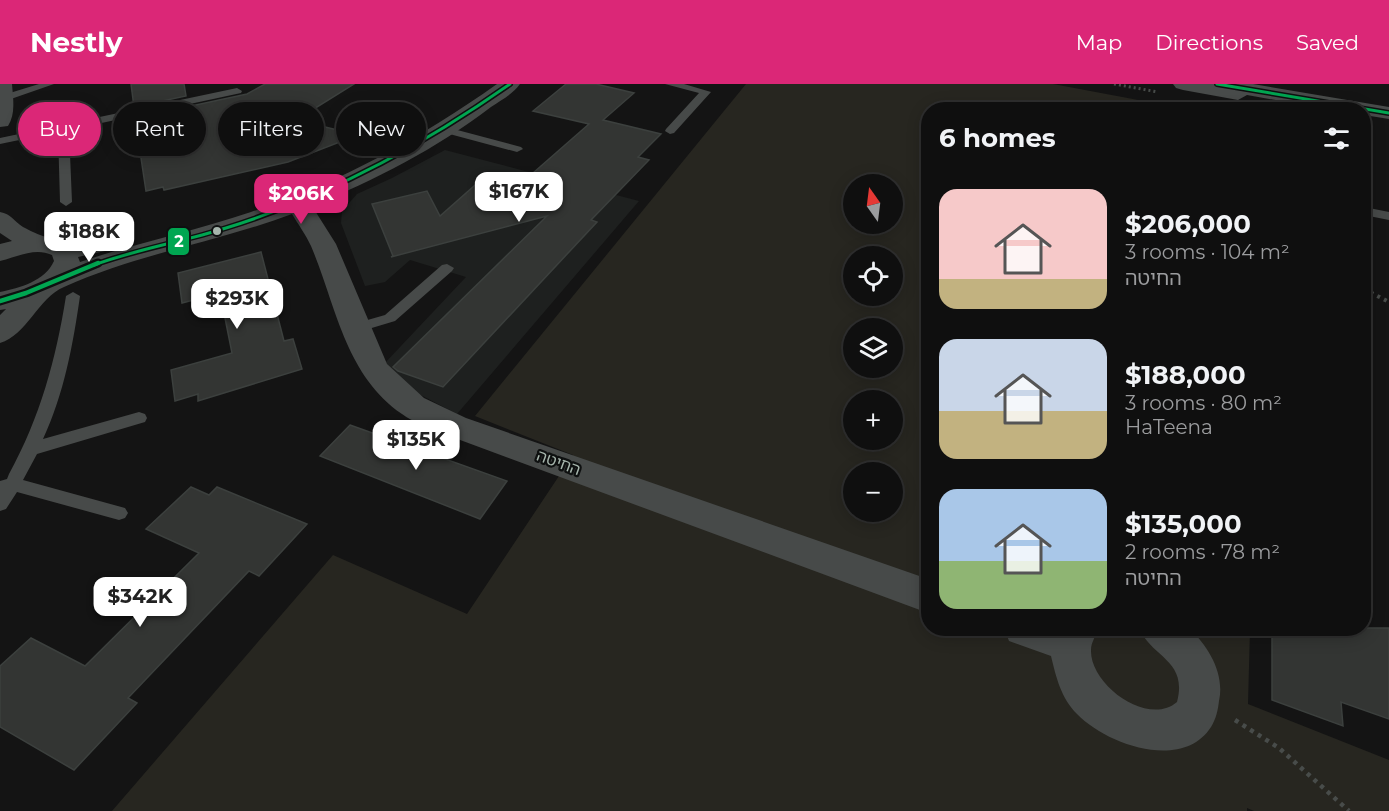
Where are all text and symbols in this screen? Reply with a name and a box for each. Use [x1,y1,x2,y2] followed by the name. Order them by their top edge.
[30,25,123,59] text: Nestly
[1076,30,1122,55] text: Map
[1155,30,1263,55] text: Directions
[1296,30,1359,55] text: Saved
[18,102,101,156] chip: Buy
[113,102,206,156] chip: Rent
[218,102,324,156] chip: Filters
[336,102,426,156] chip: New
[939,122,1056,154] text: 6 homes
[1320,122,1353,155] icon: filters
[477,172,561,223] pin: $167K
[259,174,343,225] pin: $206K
[843,174,903,234] north arrow
[843,174,903,522] map controls
[489,179,549,203] text: $167K
[268,181,334,205] text: $206K
[1125,208,1251,240] text: $206,000
[47,212,131,263] pin: $188K
[987,213,1059,285] icon: home
[58,219,120,243] text: $188K
[211,225,223,237] unlabelled marker
[167,227,190,256] line badge: 2
[174,232,184,251] text: 2
[1125,240,1290,264] text: 3 rooms · 104 m²
[843,246,903,306] button: locate
[1125,266,1182,290] text: החיטה
[195,279,279,330] pin: $293K
[205,286,269,310] text: $293K
[843,318,903,378] button: layers
[1125,359,1246,391] text: $188,000
[987,363,1059,435] icon: home
[843,390,903,450] button: +
[1125,391,1282,415] text: 3 rooms · 80 m²
[1125,415,1213,439] text: HaTeena
[374,420,458,471] pin: $135K
[387,427,445,451] text: $135K
[534,446,583,479] street label: החיטה
[843,462,903,522] button: −
[1125,508,1242,540] text: $135,000
[987,513,1059,585] icon: home
[1125,540,1280,564] text: 2 rooms · 78 m²
[1125,566,1182,590] text: החיטה
[98,577,182,628] pin: $342K
[108,584,172,608] text: $342K

